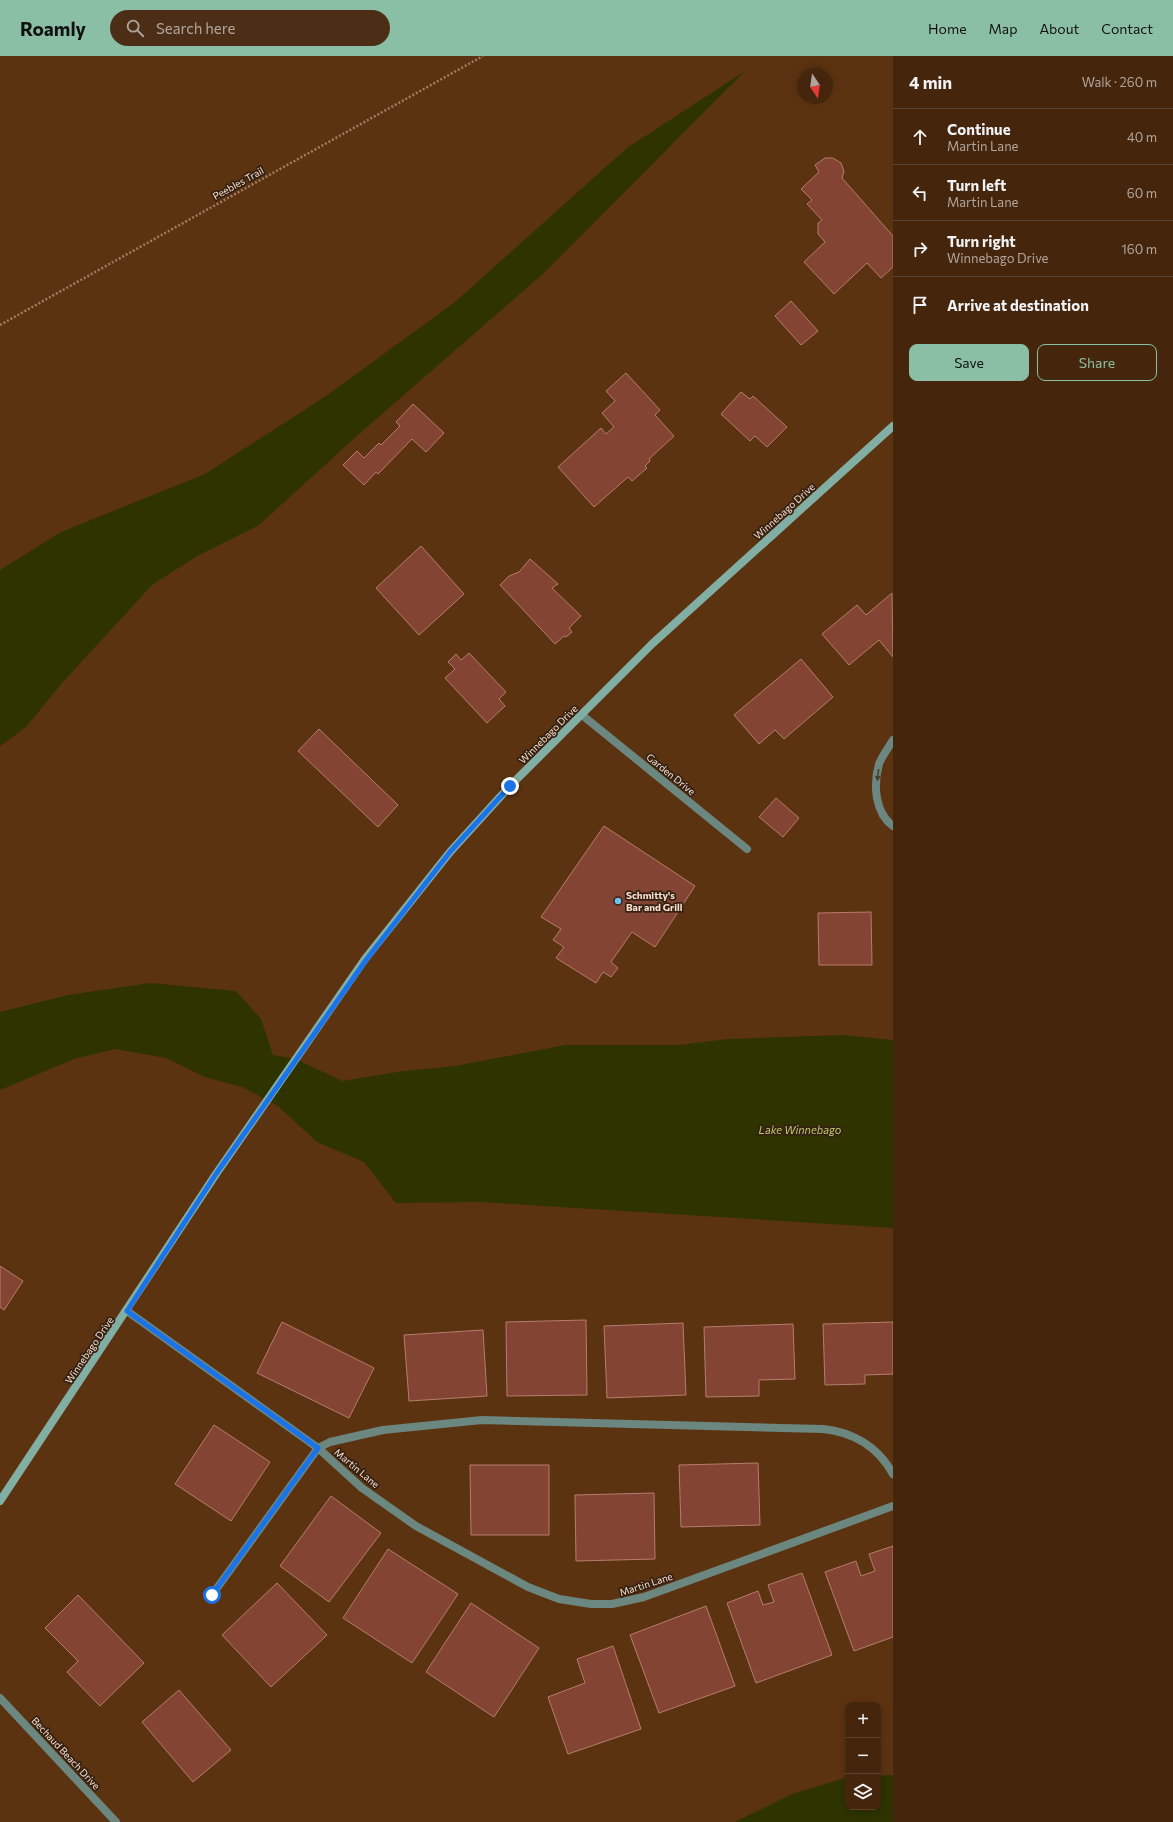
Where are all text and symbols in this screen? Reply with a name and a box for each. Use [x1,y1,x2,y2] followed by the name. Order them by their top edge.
[110,10,390,46] search box
[20,17,86,40] text: Roamly
[124,17,146,39] icon: search
[156,19,235,37] text: Search here
[928,20,967,37] text: Home
[989,20,1017,37] text: Map
[1039,20,1079,37] text: About
[1101,20,1153,37] text: Contact
[797,68,833,104] north arrow
[909,72,952,93] text: 4 min
[1082,74,1157,90] text: Walk · 260 m
[947,120,1011,138] text: Continue
[909,126,931,148] icon: ahead
[1127,129,1157,145] text: 40 m
[947,138,1018,154] text: Martin Lane
[210,164,266,202] street label: Peebles Trail
[947,176,1006,194] text: Turn left
[909,182,931,204] icon: left
[1127,185,1157,201] text: 60 m
[947,194,1018,210] text: Martin Lane
[947,232,1016,250] text: Turn right
[909,238,931,260] icon: right
[1121,241,1157,257] text: 160 m
[947,250,1048,266] text: Winnebago Drive
[909,294,931,316] icon: arrive
[947,296,1089,314] text: Arrive at destination
[909,344,1029,381] button: Save
[1037,344,1157,381] button: Share
[751,480,817,542] street label: Winnebago Drive
[516,702,580,766] street label: Winnebago Drive
[644,751,698,797] street label: Garden Drive
[875,769,881,781] one-way arrow
[501,777,519,795] route end
[626,889,683,913] place label: Schmitty's Bar and Grill
[613,896,623,906] marker: Schmitty's Bar and Grill
[759,1123,842,1136] water label: Lake Winnebago
[62,1314,116,1386] street label: Winnebago Drive
[332,1446,382,1490] street label: Martin Lane
[618,1570,674,1598] street label: Martin Lane
[203,1586,221,1604] route start
[845,1702,881,1810] map controls
[845,1702,881,1738] button: +
[29,1714,103,1792] street label: Bechaud Beach Drive
[845,1738,881,1774] button: −
[845,1774,881,1810] button: layers

